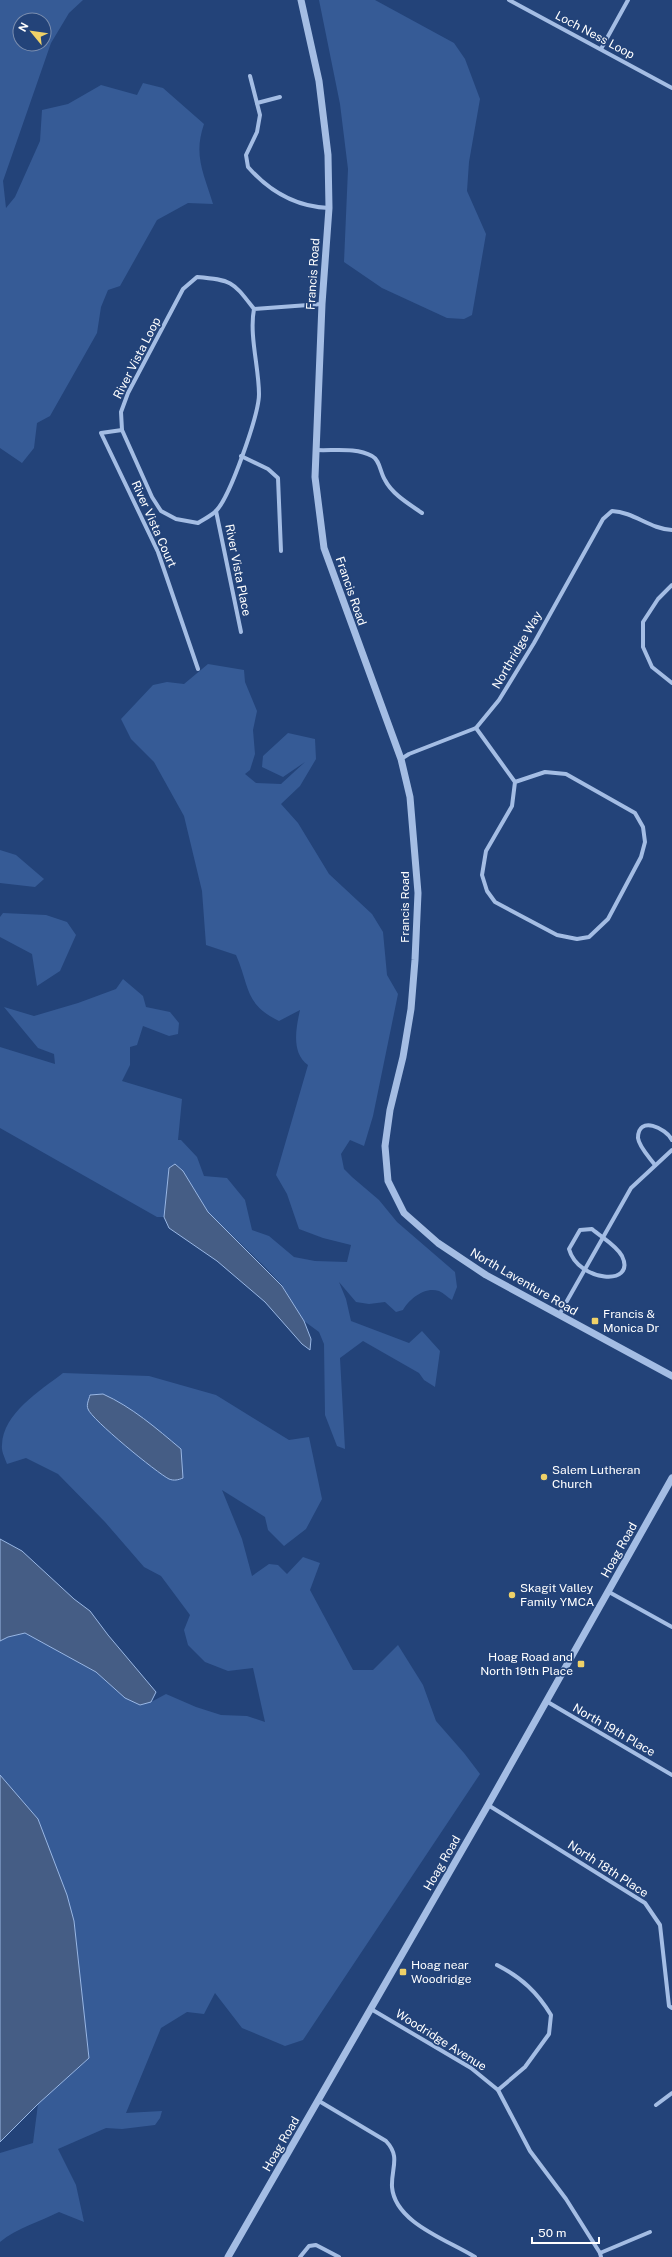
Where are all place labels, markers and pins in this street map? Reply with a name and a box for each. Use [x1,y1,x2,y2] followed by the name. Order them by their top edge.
[603,1307,660,1335] place label: Francis & Monica Dr
[590,1316,600,1326] marker: Francis & Monica Dr
[552,1463,640,1491] place label: Salem Lutheran Church
[539,1472,549,1482] marker: Salem Lutheran Church
[520,1581,595,1609] place label: Skagit Valley Family YMCA
[507,1590,517,1600] marker: Skagit Valley Family YMCA
[480,1650,573,1678] place label: Hoag Road and North 19th Place
[576,1659,586,1669] marker: Hoag Road and North 19th Place
[411,1958,472,1986] place label: Hoag near Woodridge
[398,1967,408,1977] marker: Hoag near Woodridge

